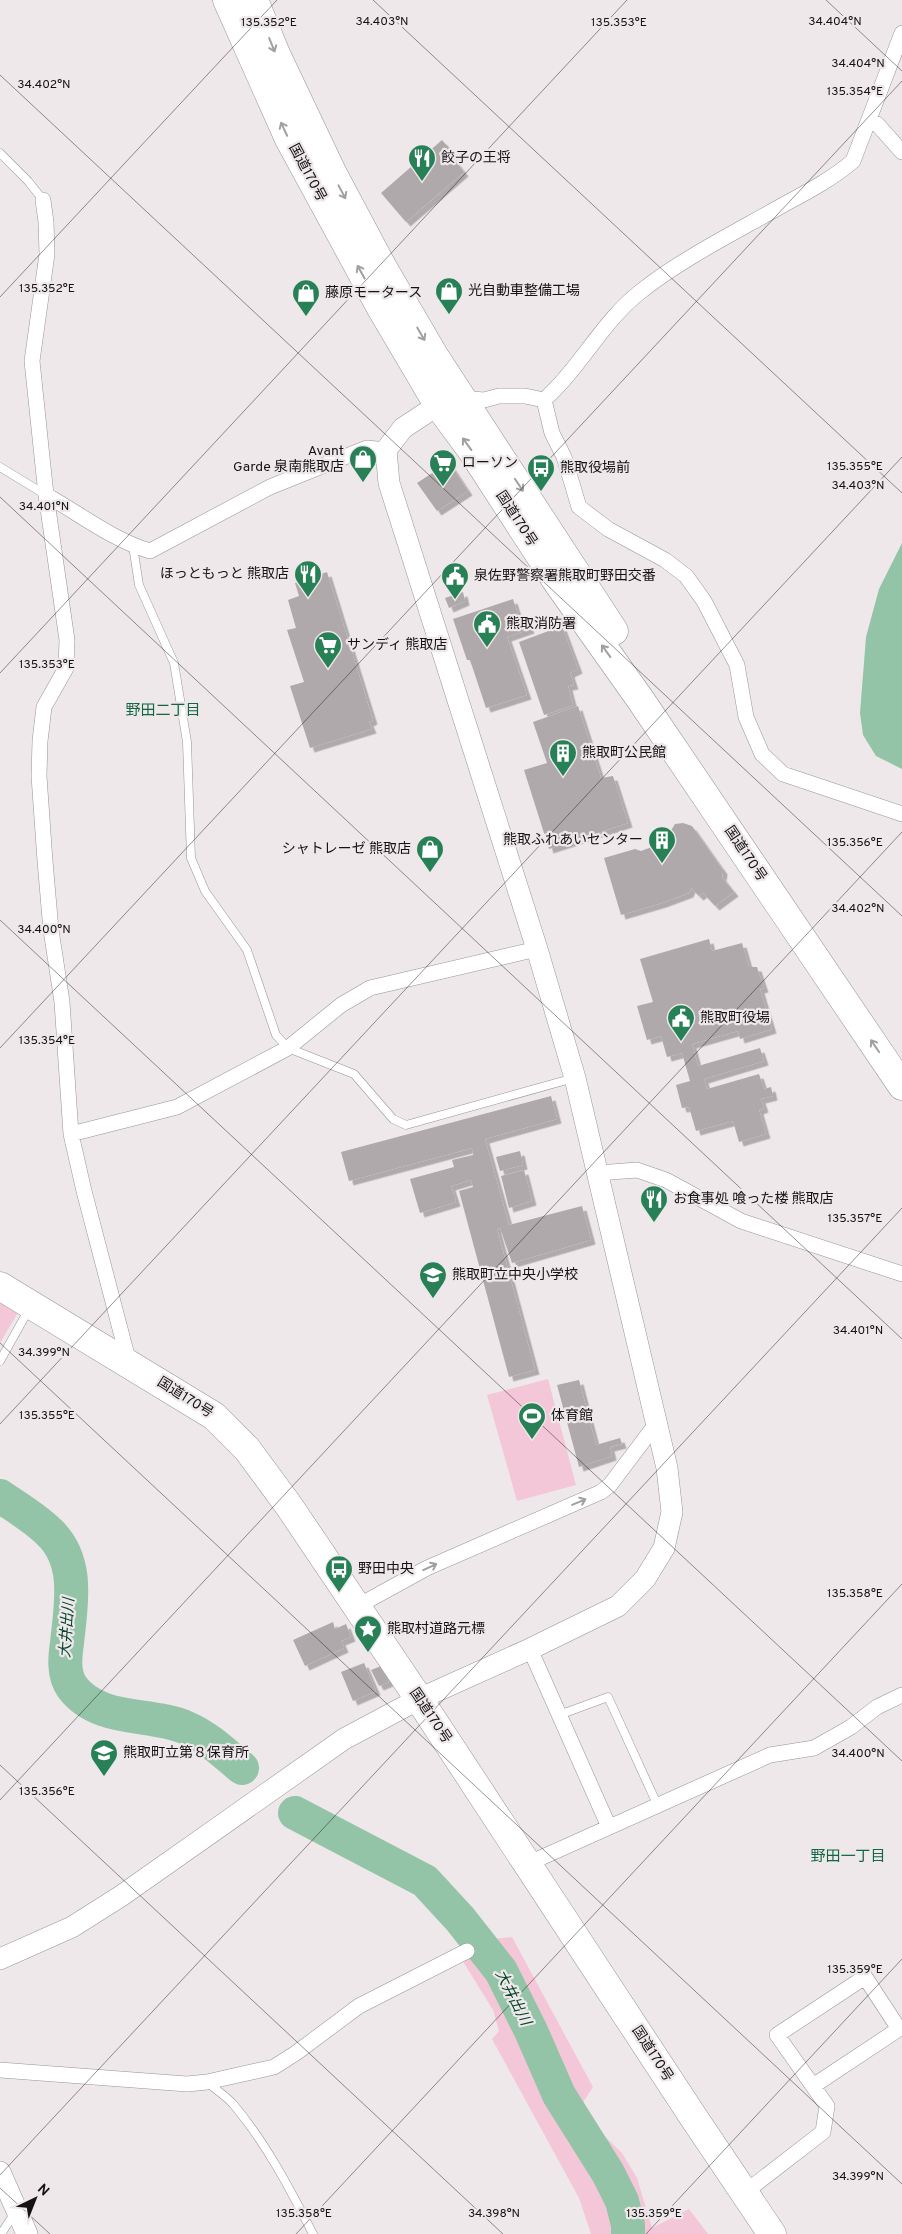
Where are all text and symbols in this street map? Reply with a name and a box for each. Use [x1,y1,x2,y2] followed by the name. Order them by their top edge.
[355,14,409,30] text: 34.403°N
[808,14,862,30] text: 34.404°N
[241,15,297,31] text: 135.352°E
[591,15,647,31] text: 135.353°E
[268,37,278,52] one-way arrow
[831,56,885,72] text: 34.404°N
[17,77,71,93] text: 34.402°N
[827,84,883,100] text: 135.354°E
[279,122,289,137] one-way arrow
[285,141,329,205] street label: 国道170号
[407,143,437,182] restaurant icon: 餃子の王将
[441,150,511,167] place label: 餃子の王将
[337,184,347,199] one-way arrow
[356,265,365,280] one-way arrow
[434,276,464,315] shop icon: 光自動車整備工場
[291,278,321,317] shop icon: 藤原モータース
[19,281,75,297] text: 135.352°E
[468,283,580,300] place label: 光自動車整備工場
[325,285,422,302] place label: 藤原モータース
[417,326,427,340] one-way arrow
[462,437,472,451] one-way arrow
[233,443,344,476] place label: Avant Garde 泉南熊取店
[348,444,378,483] shop icon: Avant Garde 泉南熊取店
[428,448,458,487] supermarket icon: ローソン
[526,453,556,492] bus stop icon: 熊取役場前
[462,455,518,472] place label: ローソン
[560,459,630,477] place label: 熊取役場前
[827,459,883,475] text: 135.355°E
[514,477,524,491] one-way arrow
[831,478,885,494] text: 34.403°N
[492,488,540,550] street label: 国道170号
[19,499,69,515] text: 34.401°N
[293,559,323,598] restaurant icon: ほっともっと 熊取店
[440,561,470,600] public building icon: 泉佐野警察署熊取町野田交番
[160,565,289,583] place label: ほっともっと 熊取店
[474,567,656,585] place label: 泉佐野警察署熊取町野田交番
[472,609,502,648] public building icon: 熊取消防署
[506,615,576,633] place label: 熊取消防署
[313,630,343,669] supermarket icon: サンディ 熊取店
[347,636,447,654] place label: サンディ 熊取店
[601,644,611,658] one-way arrow
[19,657,75,673] text: 135.353°E
[125,702,201,721] district label: 野田二丁目
[548,738,578,777] building icon: 熊取町公民館
[582,744,666,762] place label: 熊取町公民館
[720,823,770,885] street label: 国道170号
[647,825,677,864] building icon: 熊取ふれあいセンター
[503,831,643,849] place label: 熊取ふれあいセンター
[415,834,445,873] shop icon: シャトレーゼ 熊取店
[827,835,883,851] text: 135.356°E
[282,840,411,858] place label: シャトレーゼ 熊取店
[831,901,885,917] text: 34.402°N
[17,922,71,938] text: 34.400°N
[666,1003,696,1042] public building icon: 熊取町役場
[700,1009,770,1027] place label: 熊取町役場
[19,1033,75,1049] text: 135.354°E
[870,1039,880,1053] one-way arrow
[639,1184,669,1223] restaurant icon: お食事処 喰った楼 熊取店
[673,1190,834,1208] place label: お食事処 喰った楼 熊取店
[828,1211,882,1227] text: 135.357°E
[418,1260,448,1299] school or university icon: 熊取町立中央小学校
[452,1266,578,1284] place label: 熊取町立中央小学校
[833,1323,883,1339] text: 34.401°N
[18,1345,70,1361] text: 34.399°N
[154,1374,216,1422] street label: 国道170号
[517,1401,547,1440] sports icon: 体育館
[19,1408,75,1424] text: 135.355°E
[551,1408,593,1425] place label: 体育館
[571,1496,586,1506] one-way arrow
[324,1554,354,1593] bus stop icon: 野田中央
[358,1561,414,1578] place label: 野田中央
[422,1561,437,1571] one-way arrow
[827,1586,883,1602] text: 135.358°E
[56,1595,80,1659] water label: 大井出川
[353,1614,383,1653] place icon: 熊取村道路元標
[387,1620,485,1638] place label: 熊取村道路元標
[405,1685,455,1747] street label: 国道170号
[89,1738,119,1777] school or university icon: 熊取町立第８保育所
[123,1744,249,1762] place label: 熊取町立第８保育所
[831,1746,885,1762] text: 34.400°N
[19,1784,75,1800] text: 135.356°E
[810,1848,886,1867] district label: 野田一丁目
[827,1962,883,1978] text: 135.359°E
[490,1967,535,2031] water label: 大井出川
[628,2023,676,2085] street label: 国道170号
[832,2169,884,2185] text: 34.399°N
[10,2174,60,2224] north arrow
[33,2181,52,2200] text: N
[276,2206,332,2222] text: 135.358°E
[468,2206,520,2222] text: 34.398°N
[626,2206,682,2222] text: 135.359°E

